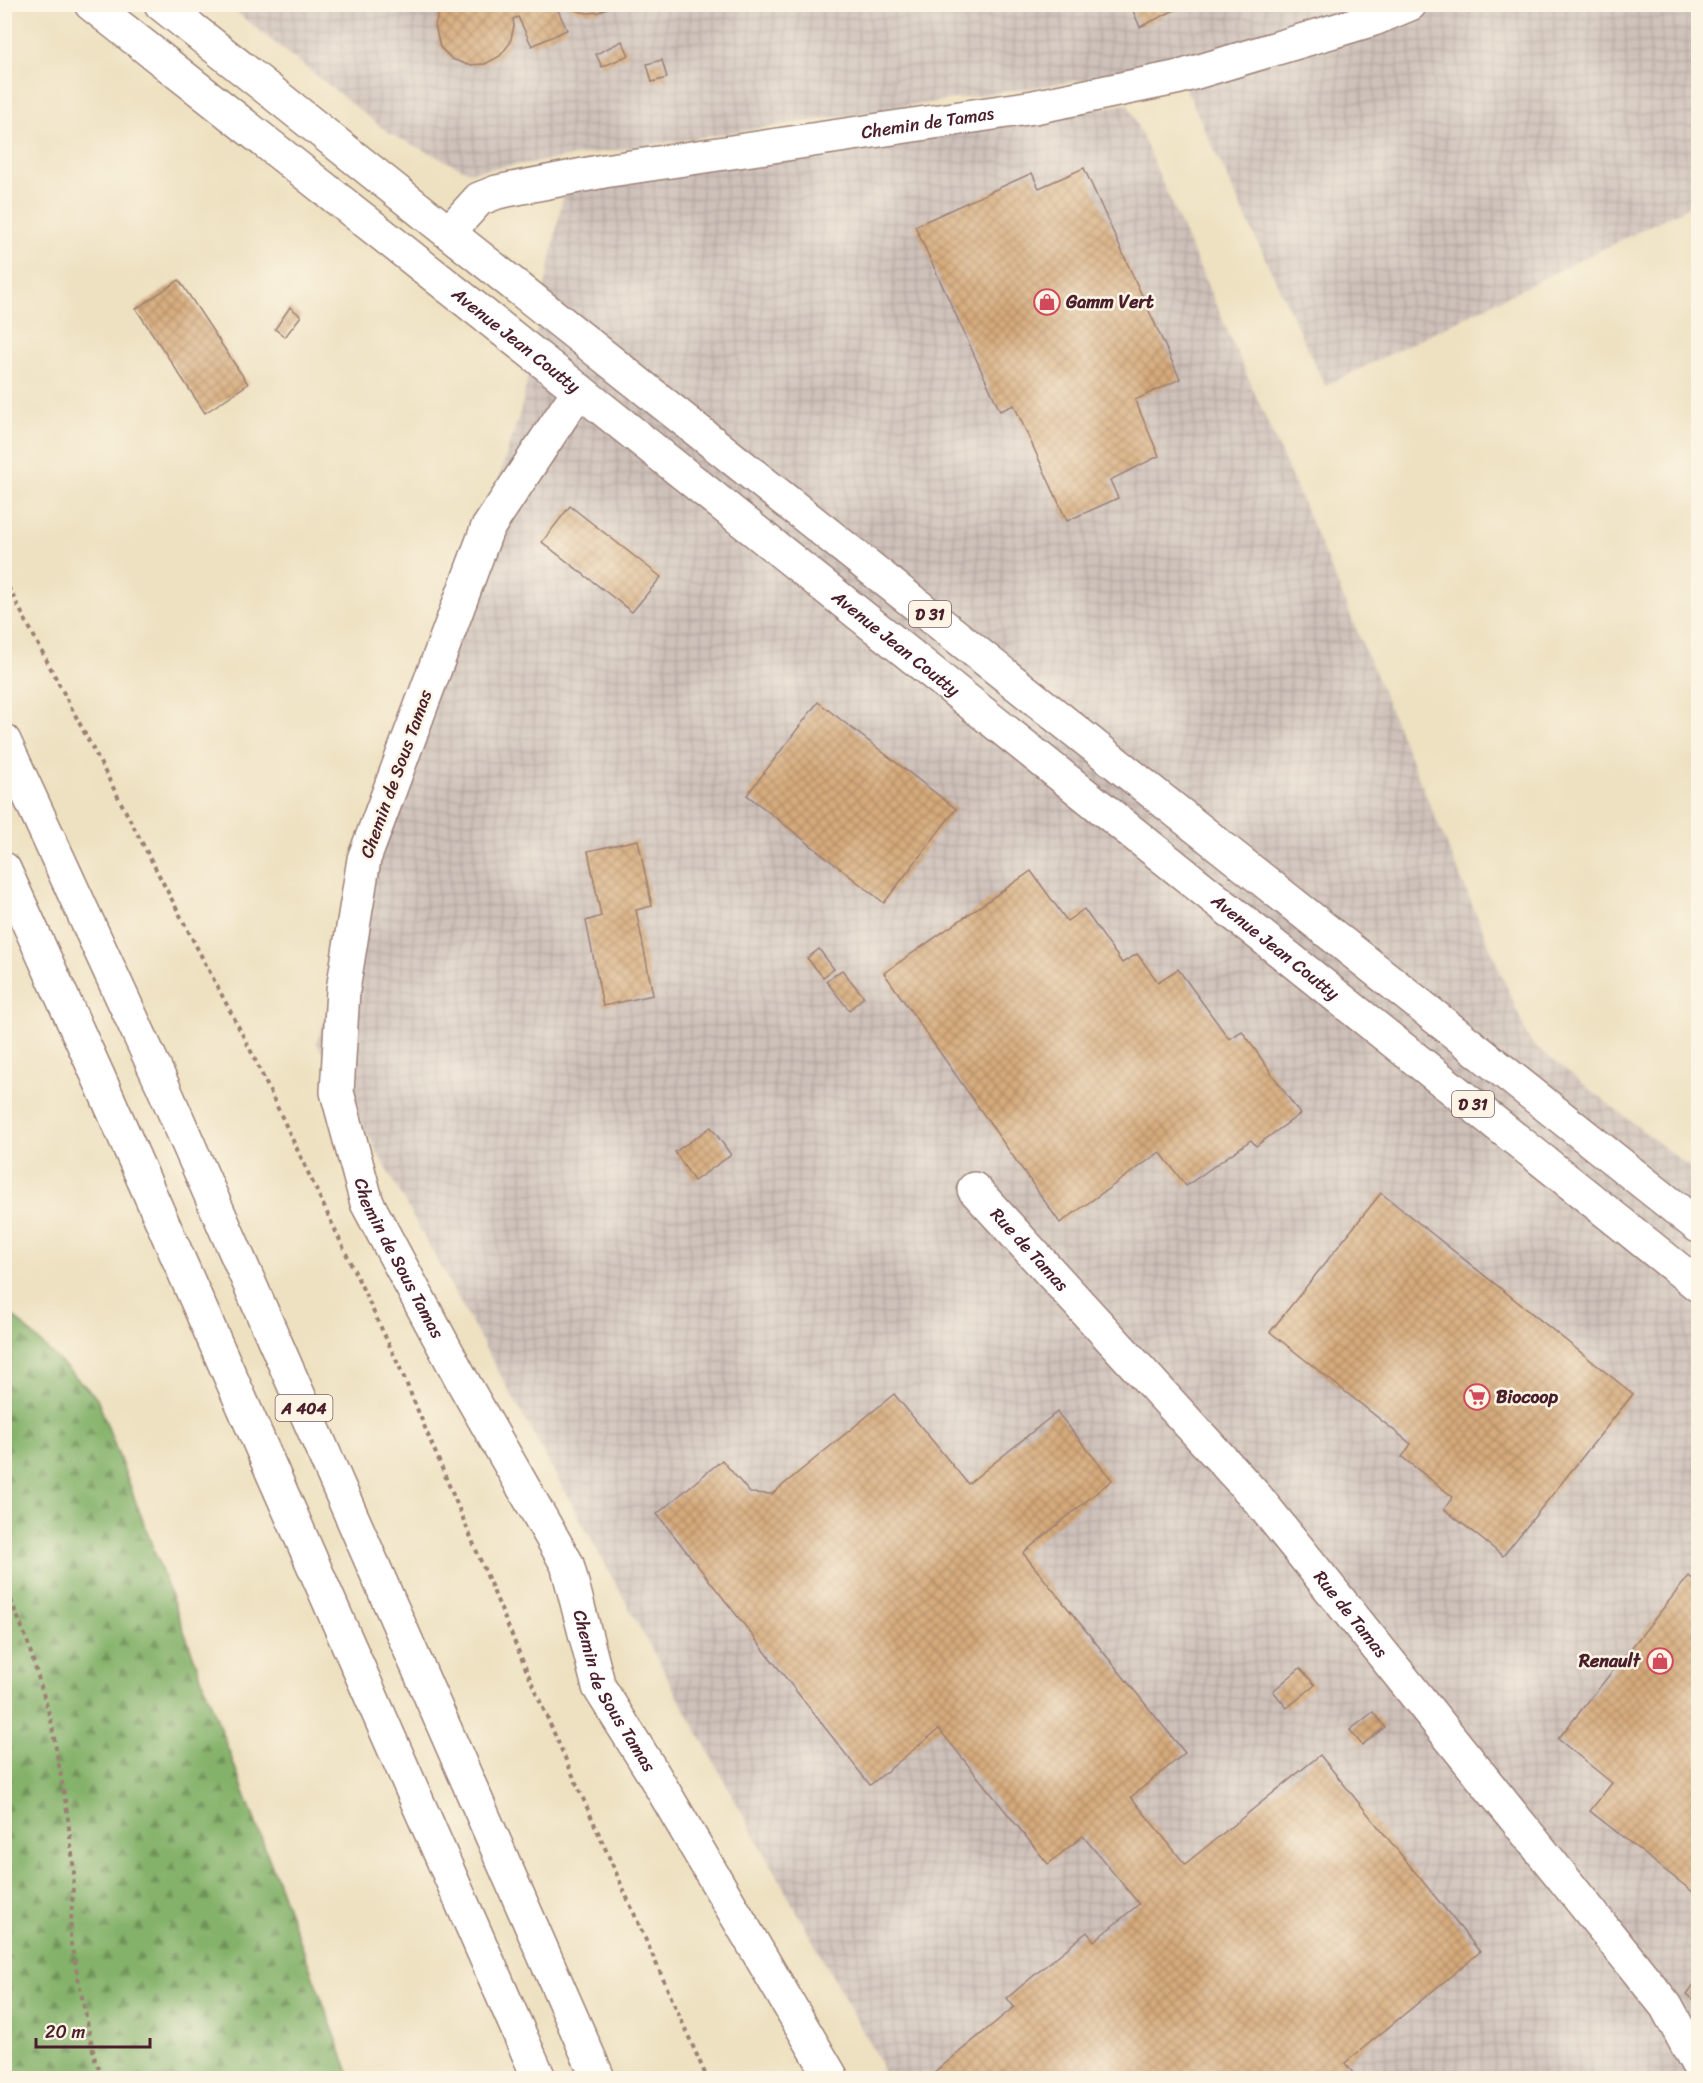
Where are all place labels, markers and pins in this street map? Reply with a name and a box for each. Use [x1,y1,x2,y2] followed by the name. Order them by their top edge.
[1065,286,1154,318] place label: Gamm Vert
[1032,287,1062,317] shop icon: Gamm Vert
[1496,1381,1559,1413] place label: Biocoop
[1462,1382,1492,1412] supermarket icon: Biocoop
[1578,1645,1642,1677] place label: Renault
[1645,1646,1675,1676] shop icon: Renault

